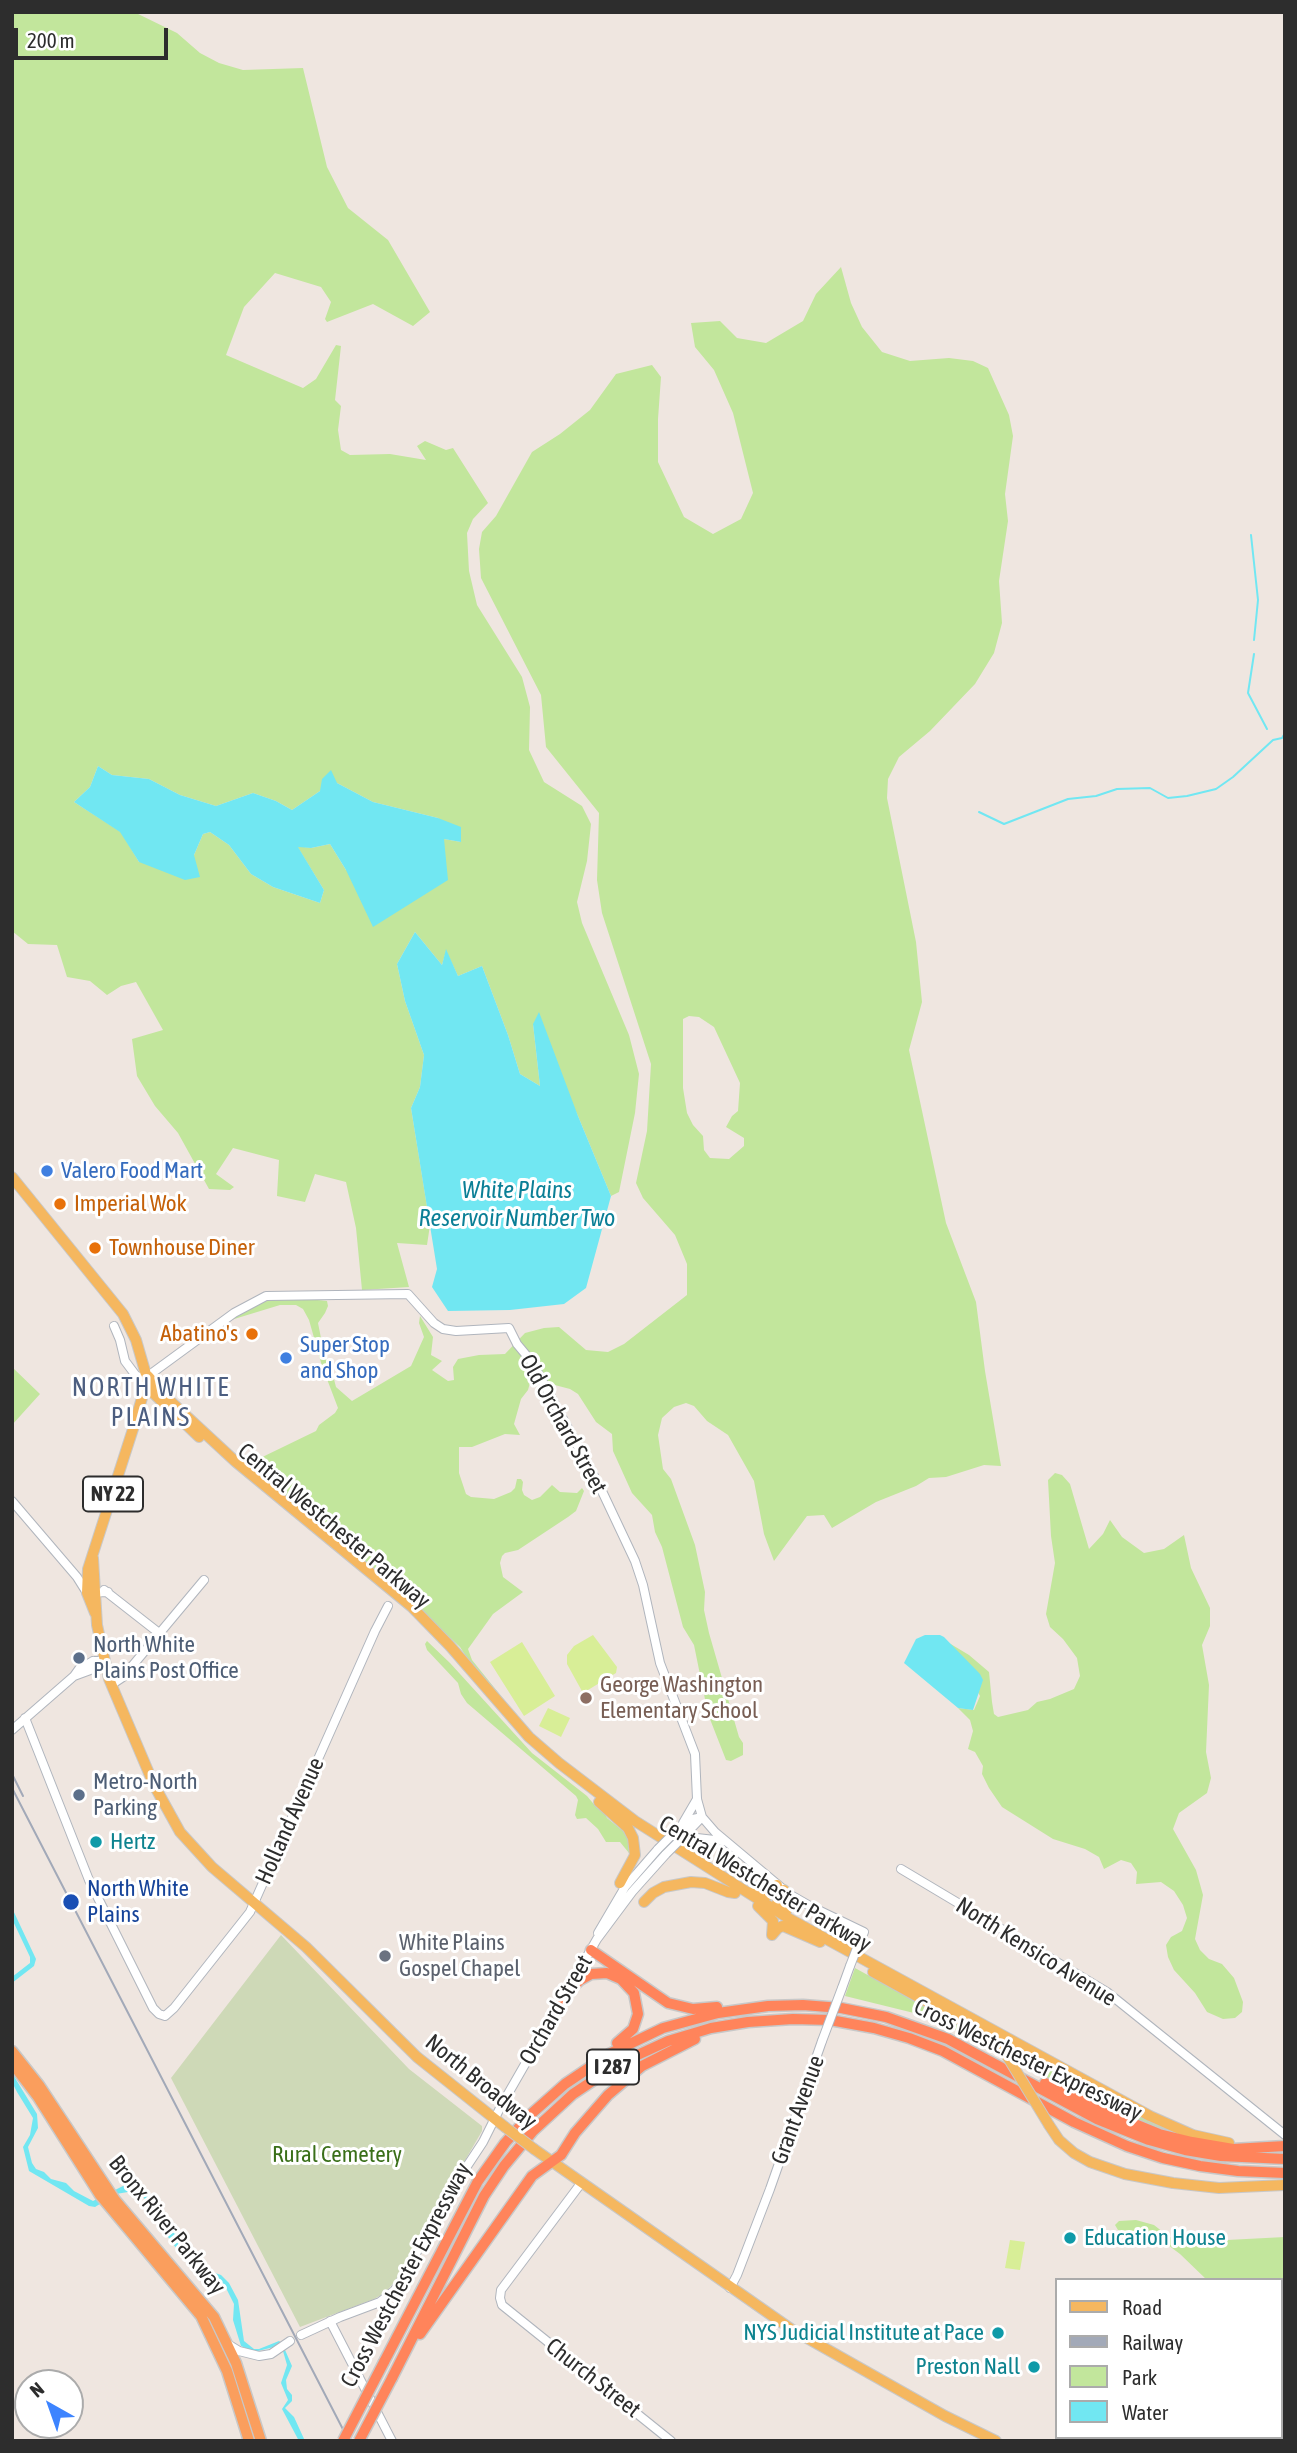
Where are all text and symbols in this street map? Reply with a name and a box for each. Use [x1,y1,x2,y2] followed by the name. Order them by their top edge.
[18,14,172,58] scale bar
[27,28,75,52] text: 200 m
[61,1157,203,1185] place label: Valero Food Mart
[39,1163,55,1179] marker: Valero Food Mart
[419,1176,615,1232] water label: White Plains Reservoir Number Two
[74,1190,187,1218] place label: Imperial Wok
[52,1196,68,1212] marker: Imperial Wok
[109,1234,255,1262] place label: Townhouse Diner
[87,1240,103,1256] marker: Townhouse Diner
[160,1320,238,1348] place label: Abatino's
[244,1326,260,1342] marker: Abatino's
[300,1331,390,1385] place label: Super Stop and Shop
[513,1349,613,1499] street label: Old Orchard Street
[278,1350,294,1366] marker: Super Stop and Shop
[73,1372,229,1434] district label: NORTH WHITE PLAINS
[232,1437,436,1615] street label: Central Westchester Parkway
[83,1476,143,1512] road number: NY 22
[93,1631,239,1685] place label: North White Plains Post Office
[71,1650,87,1666] marker: North White Plains Post Office
[600,1671,763,1725] place label: George Washington Elementary School
[578,1690,594,1706] marker: George Washington Elementary School
[250,1753,330,1889] street label: Holland Avenue
[93,1768,198,1822] place label: Metro-North Parking
[71,1787,87,1803] marker: Metro-North Parking
[654,1810,876,1958] street label: Central Westchester Parkway
[110,1828,155,1856] place label: Hertz
[88,1834,104,1850] marker: Hertz
[87,1875,189,1929] place label: North White Plains
[61,1892,81,1912] marker: North White Plains
[951,1892,1121,2012] street label: North Kensico Avenue
[399,1929,520,1983] place label: White Plains Gospel Chapel
[377,1948,393,1964] marker: White Plains Gospel Chapel
[514,1950,598,2070] street label: Orchard Street
[909,1993,1147,2127] street label: Cross Westchester Expressway
[420,2029,542,2135] street label: North Broadway
[587,2050,639,2084] road number: I 287
[766,2052,830,2168] street label: Grant Avenue
[272,2141,402,2169] park label: Rural Cemetery
[103,2150,231,2300] street label: Bronx River Parkway
[335,2158,477,2392] street label: Cross Westchester Expressway
[1084,2224,1226,2252] place label: Education House
[1062,2230,1078,2246] marker: Education House
[1056,2278,1283,2439] legend
[1122,2295,1162,2319] text: Road
[743,2319,984,2347] place label: NYS Judicial Institute at Pace
[990,2325,1006,2341] marker: NYS Judicial Institute at Pace
[1122,2330,1183,2354] text: Railway
[540,2332,646,2424] street label: Church Street
[915,2353,1020,2381] place label: Preston Nall
[1026,2359,1042,2375] marker: Preston Nall
[1122,2365,1157,2389] text: Park
[14,2369,84,2439] north arrow
[25,2377,48,2401] text: N
[1122,2400,1168,2424] text: Water

